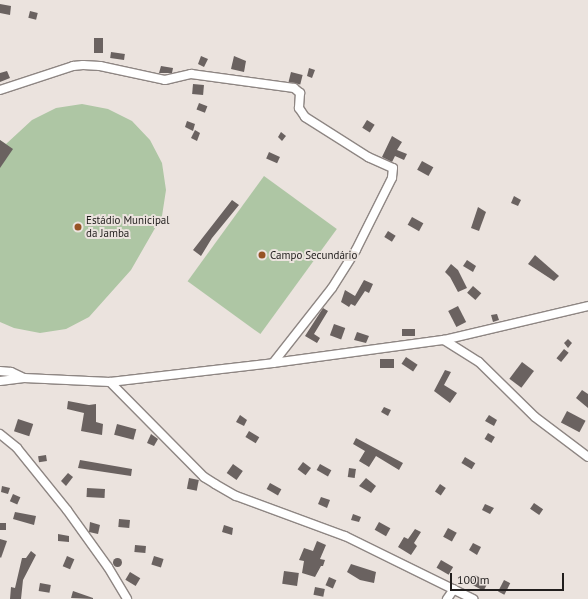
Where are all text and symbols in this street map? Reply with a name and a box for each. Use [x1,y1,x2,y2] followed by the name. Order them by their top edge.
[86,214,170,240] place label: Estádio Municipal da Jamba
[73,222,83,232] marker: Estádio Municipal da Jamba
[270,248,357,262] place label: Campo Secundário
[257,250,267,260] marker: Campo Secundário
[452,565,566,591] scale bar
[457,572,490,587] text: 100 m

